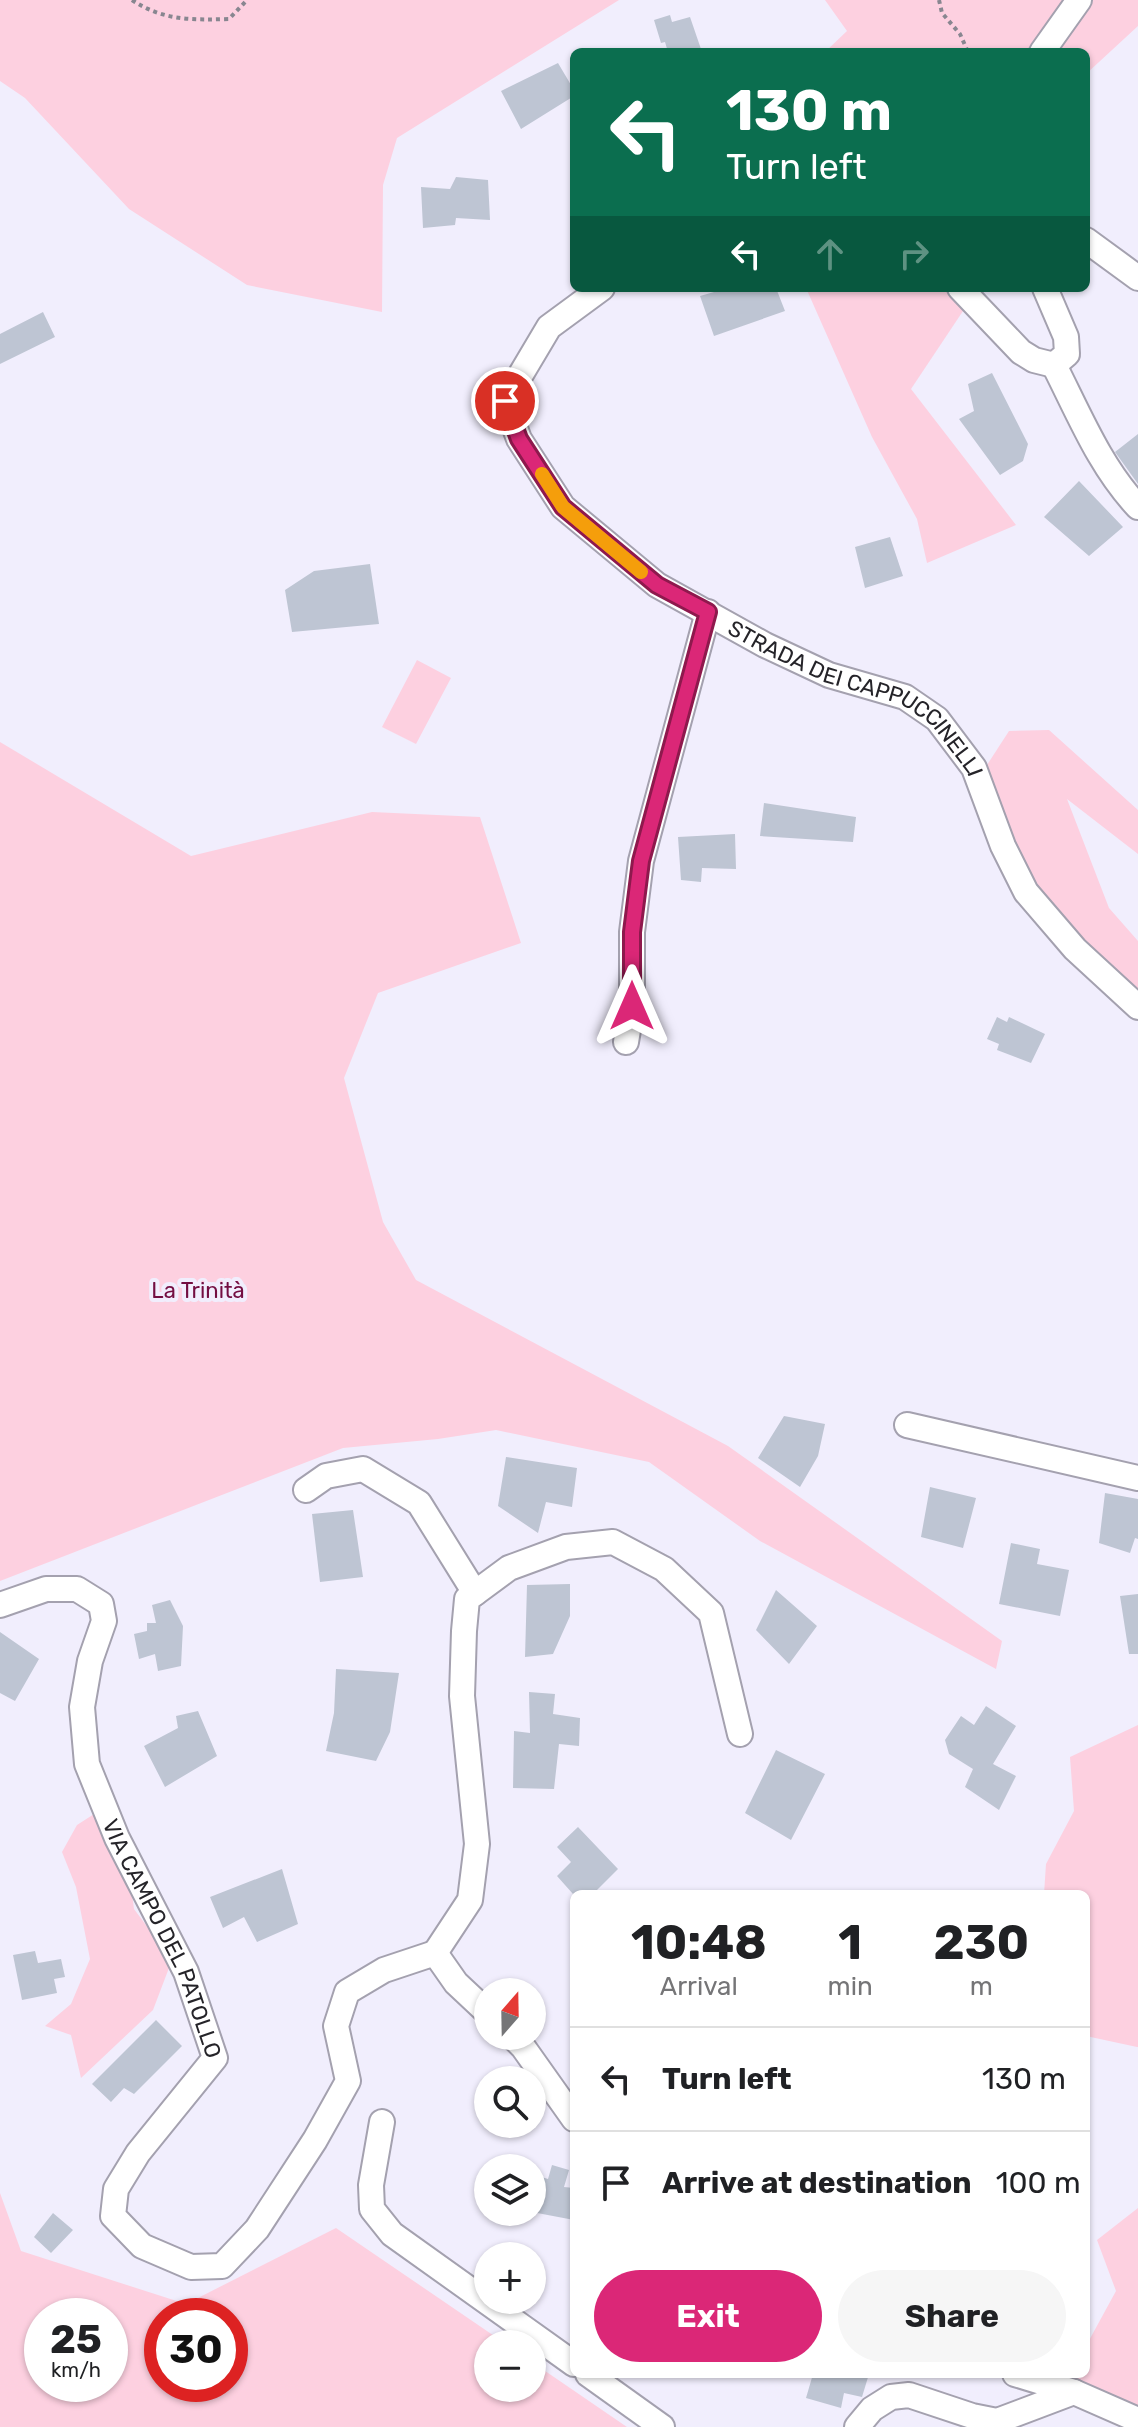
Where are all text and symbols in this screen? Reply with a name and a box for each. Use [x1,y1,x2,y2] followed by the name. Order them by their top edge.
[726,78,892,144] text: 130 m
[594,80,698,184] icon: left
[726,145,867,188] text: Turn left
[724,232,768,276] icon: left
[808,232,852,276] icon: ahead
[892,232,936,276] icon: right
[471,367,539,435] pin
[483,379,527,423] icon: arrive
[723,614,989,780] street label: STRADA DEI CAPPUCCINELLI
[590,964,674,1048] position arrow
[151,1277,245,1304] park label: La Trinità
[97,1815,227,2062] street label: VIA CAMPO DEL PATOLLO
[631,1914,767,1971] text: 10:48
[838,1914,862,1971] text: 1
[934,1914,1029,1971] text: 230
[660,1971,738,2002] text: Arrival
[828,1971,873,2002] text: min
[970,1971,993,2002] text: m
[474,1978,546,2050] north arrow
[474,1978,546,2402] map controls
[594,2057,638,2101] icon: left
[662,2061,792,2097] text: Turn left
[982,2061,1066,2097] text: 130 m
[474,2066,546,2138] button: search
[474,2154,546,2226] button: layers
[594,2161,638,2205] icon: arrive
[662,2165,972,2201] text: Arrive at destination
[996,2165,1081,2201] text: 100 m
[474,2242,546,2314] button: +
[594,2270,822,2362] button: Exit
[838,2270,1066,2362] button: Share
[144,2298,248,2402] speed limit sign: 30
[50,2316,102,2363] text: 25
[474,2330,546,2402] button: −
[51,2358,101,2382] text: km/h

